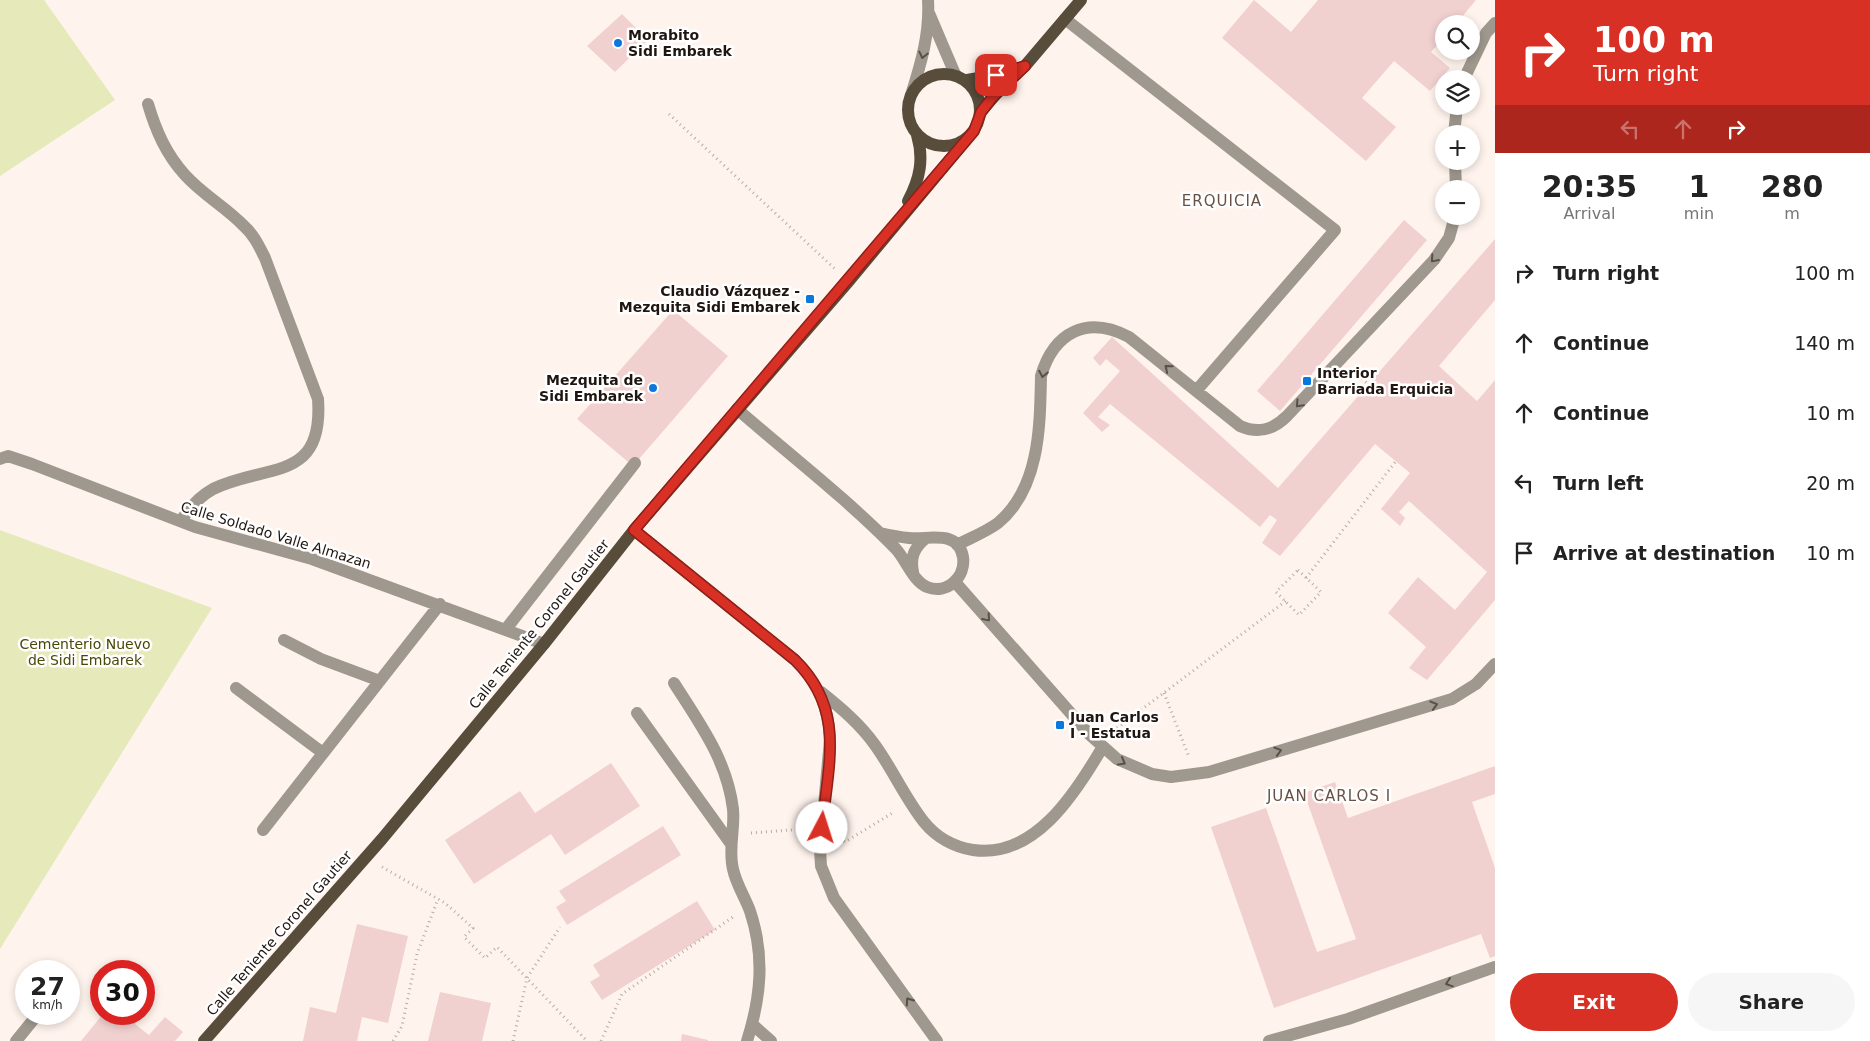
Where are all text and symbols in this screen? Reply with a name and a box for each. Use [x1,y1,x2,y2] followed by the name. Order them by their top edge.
[1435,15,1480,225] map controls
[1435,15,1480,60] button: search
[1510,20,1575,85] icon: right
[1593,20,1715,60] text: 100 m
[628,27,733,59] place label: Morabito Sidi Embarek
[612,37,624,49] marker: Morabito Sidi Embarek
[918,50,929,59] one-way arrow
[975,54,1017,96] pin
[982,61,1010,89] icon: arrive
[1593,61,1698,86] text: Turn right
[1435,70,1480,115] button: layers
[1616,115,1644,143] icon: left
[1669,115,1697,143] icon: ahead
[1722,115,1750,143] icon: right
[1435,125,1480,170] button: +
[1542,169,1637,204] text: 20:35
[1688,169,1709,204] text: 1
[1761,169,1823,204] text: 280
[1435,180,1480,225] button: −
[1182,192,1262,210] district label: ERQUICIA
[1563,204,1615,223] text: Arrival
[1684,204,1714,223] text: min
[1784,204,1800,223] text: m
[1431,254,1440,263] one-way arrow
[1510,259,1538,287] icon: right
[1553,262,1659,284] text: Turn right
[1794,262,1855,284] text: 100 m
[619,283,801,315] place label: Claudio Vázquez - Mezquita Sidi Embarek
[804,293,816,305] marker: Claudio Vázquez - Mezquita Sidi Embarek
[1510,329,1538,357] icon: ahead
[1553,332,1649,354] text: Continue
[1794,332,1855,354] text: 140 m
[1164,365,1173,374] one-way arrow
[1317,365,1453,397] place label: Interior Barriada Erquicia
[1038,369,1048,378] one-way arrow
[539,372,644,404] place label: Mezquita de Sidi Embarek
[1301,375,1313,387] marker: Interior Barriada Erquicia
[647,382,659,394] marker: Mezquita de Sidi Embarek
[1296,398,1305,407] one-way arrow
[1510,399,1538,427] icon: ahead
[1553,402,1649,424] text: Continue
[1806,402,1855,424] text: 10 m
[1510,469,1538,497] icon: left
[1553,472,1644,494] text: Turn left
[1806,472,1855,494] text: 20 m
[179,498,373,572] street label: Calle Soldado Valle Almazan
[466,536,612,712] street label: Calle Teniente Coronel Gautier
[1510,539,1538,567] icon: arrive
[1553,542,1775,564] text: Arrive at destination
[1806,542,1855,564] text: 10 m
[981,613,990,622] one-way arrow
[19,636,151,668] park label: Cementerio Nuevo de Sidi Embarek
[1429,700,1437,710] one-way arrow
[1069,709,1159,741] place label: Juan Carlos I - Estatua
[1054,719,1066,731] marker: Juan Carlos I - Estatua
[1273,747,1282,757] one-way arrow
[1116,756,1125,766] one-way arrow
[1266,787,1391,805] district label: JUAN CARLOS I
[795,801,847,853] position arrow
[203,847,355,1019] street label: Calle Teniente Coronel Gautier
[90,960,155,1025] speed limit sign: 30
[30,972,65,1001] text: 27
[1510,973,1678,1031] button: Exit
[1688,973,1855,1031] button: Share
[1445,977,1454,987] one-way arrow
[32,998,63,1012] text: km/h
[906,998,915,1007] one-way arrow

